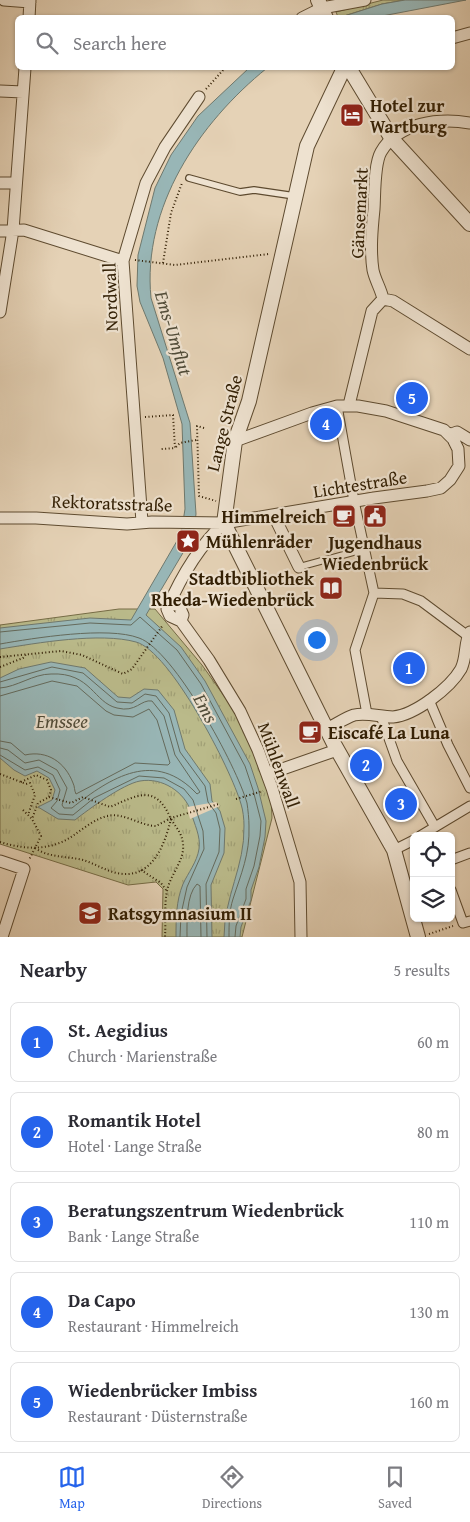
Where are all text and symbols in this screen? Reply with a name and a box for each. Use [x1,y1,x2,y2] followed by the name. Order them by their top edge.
[15,15,455,70] search box
[33,29,61,57] icon: search
[73,29,167,57] text: Search here
[370,92,447,140] place label: Hotel zur Wartburg
[339,102,365,128] hotel icon: Hotel zur Wartburg
[343,166,375,259] street label: Gänsemarkt
[95,262,125,332] street label: Nordwall
[148,286,200,380] water label: Ems-Umflut
[199,372,249,474] street label: Lange Straße
[396,379,428,417] pin: 5
[310,405,342,443] pin: 4
[311,463,409,505] street label: Lichtestraße
[51,487,173,519] street label: Rektoratsstraße
[222,503,326,530] place label: Himmelreich
[331,503,357,529] cafe icon: Himmelreich
[362,503,388,529] public building icon: Jugendhaus Wiedenbrück
[175,528,201,554] place icon: Mühlenräder
[206,528,313,555] place label: Mühlenräder
[322,529,429,577] place label: Jugendhaus Wiedenbrück
[151,565,315,613] place label: Stadtbibliothek Rheda-Wiedenbrück
[318,575,344,601] library icon: Stadtbibliothek Rheda-Wiedenbrück
[304,627,330,653] your location
[393,649,425,687] pin: 1
[186,687,226,728] water label: Ems
[35,707,88,735] water label: Emssee
[251,718,307,812] street label: Mühlenwall
[297,719,323,745] cafe icon: Eiscafé La Luna
[328,719,450,746] place label: Eiscafé La Luna
[350,746,382,784] pin: 2
[385,785,417,823] pin: 3
[410,832,455,922] map controls
[410,832,455,877] button: locate
[410,877,455,922] button: layers
[77,900,103,926] school or university icon: Ratsgymnasium II
[108,900,252,927] place label: Ratsgymnasium II
[20,954,87,985] text: Nearby
[393,958,450,982] text: 5 results
[68,1016,168,1044] text: St. Aegidius
[33,1030,41,1054] text: 1
[417,1030,449,1054] text: 60 m
[68,1044,217,1068] text: Church · Marienstraße
[68,1106,201,1134] text: Romantik Hotel
[33,1120,41,1144] text: 2
[417,1120,449,1144] text: 80 m
[68,1134,202,1158] text: Hotel · Lange Straße
[68,1196,344,1224] text: Beratungszentrum Wiedenbrück
[33,1210,41,1234] text: 3
[409,1210,449,1234] text: 110 m
[68,1224,199,1248] text: Bank · Lange Straße
[68,1286,136,1314] text: Da Capo
[33,1300,41,1324] text: 4
[409,1300,449,1324] text: 130 m
[68,1314,239,1338] text: Restaurant · Himmelreich
[68,1376,257,1404] text: Wiedenbrücker Imbiss
[33,1390,41,1414] text: 5
[409,1390,449,1414] text: 160 m
[68,1404,248,1428] text: Restaurant · Düsternstraße
[58,1463,86,1513] tab: Map
[202,1463,262,1513] tab: Directions
[378,1463,412,1513] tab: Saved

